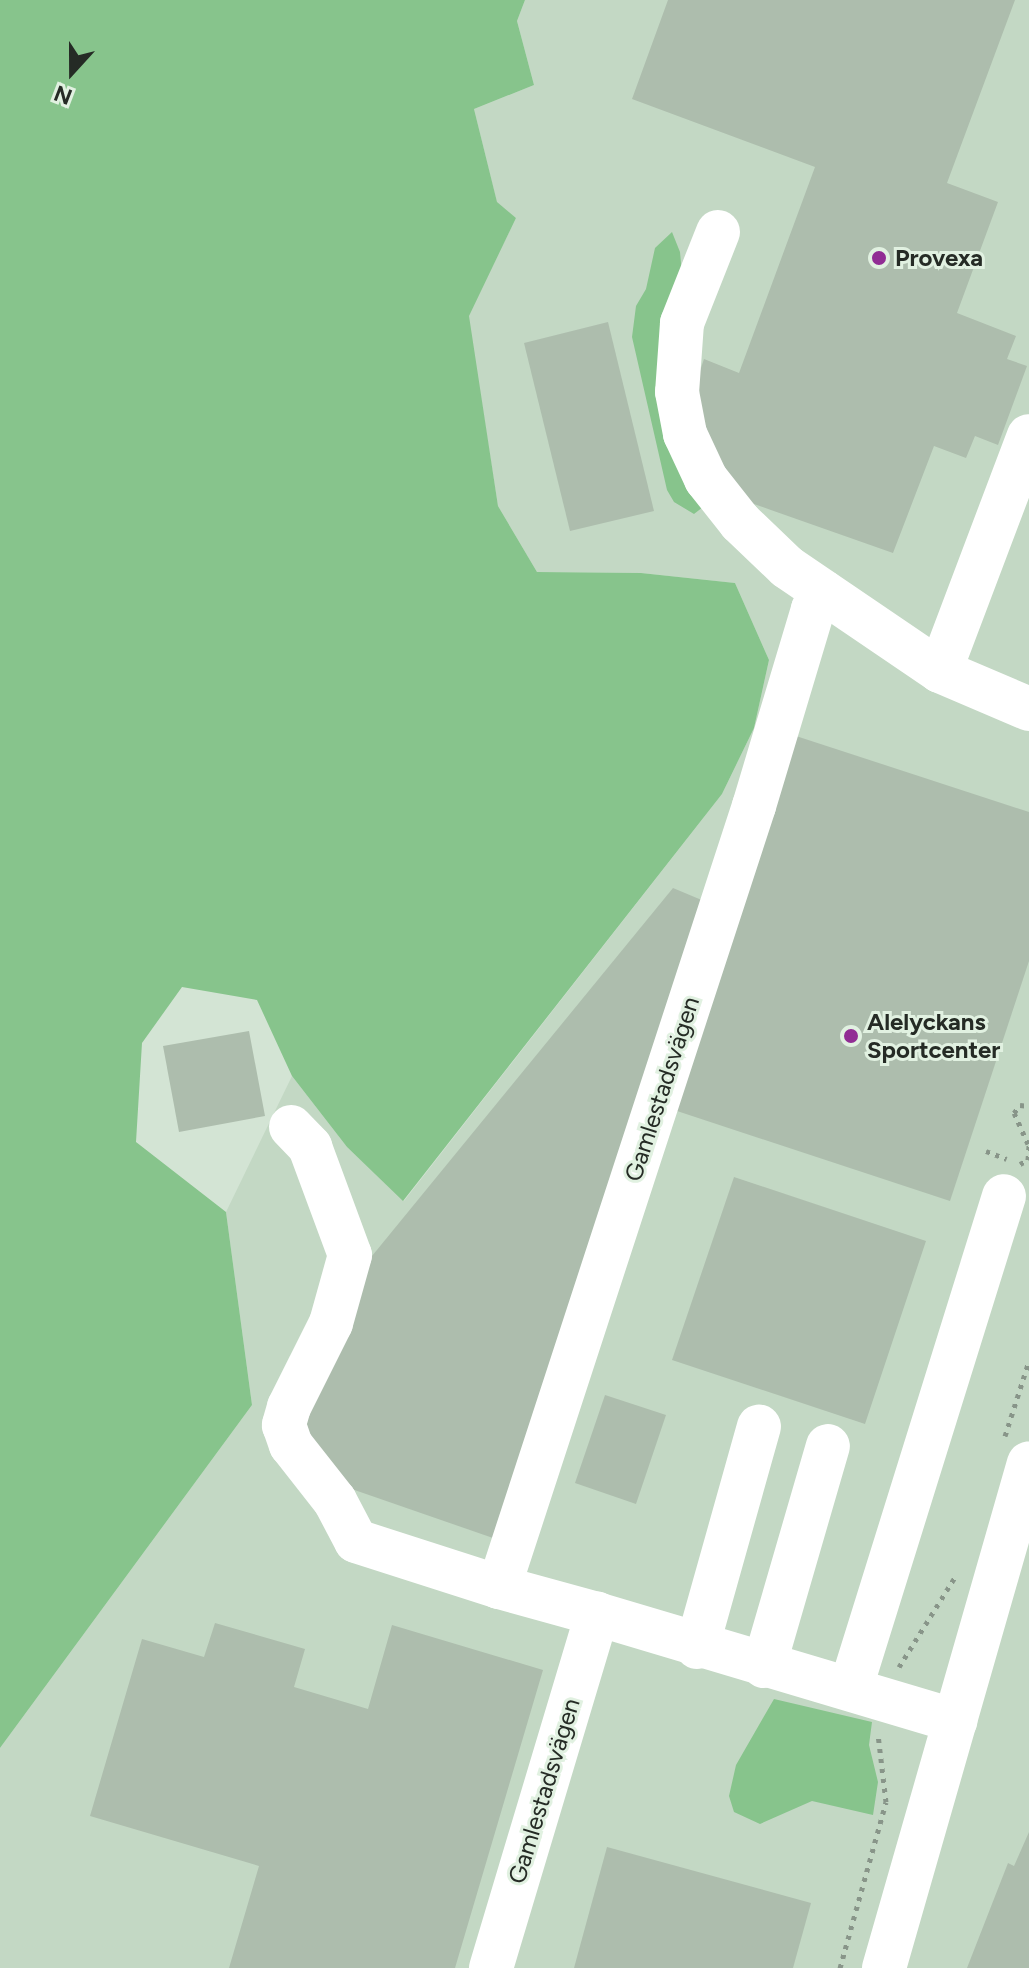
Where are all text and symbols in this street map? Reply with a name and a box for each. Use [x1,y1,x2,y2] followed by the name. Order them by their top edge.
[32,32,112,112] north arrow
[50,79,76,111] text: N
[895,244,983,272] place label: Provexa
[870,249,888,267] marker: Provexa
[619,993,705,1185] street label: Gamlestadsvägen
[867,1008,1000,1064] place label: Alelyckans Sportcenter
[842,1027,860,1045] marker: Alelyckans Sportcenter
[502,1695,586,1887] street label: Gamlestadsvägen

